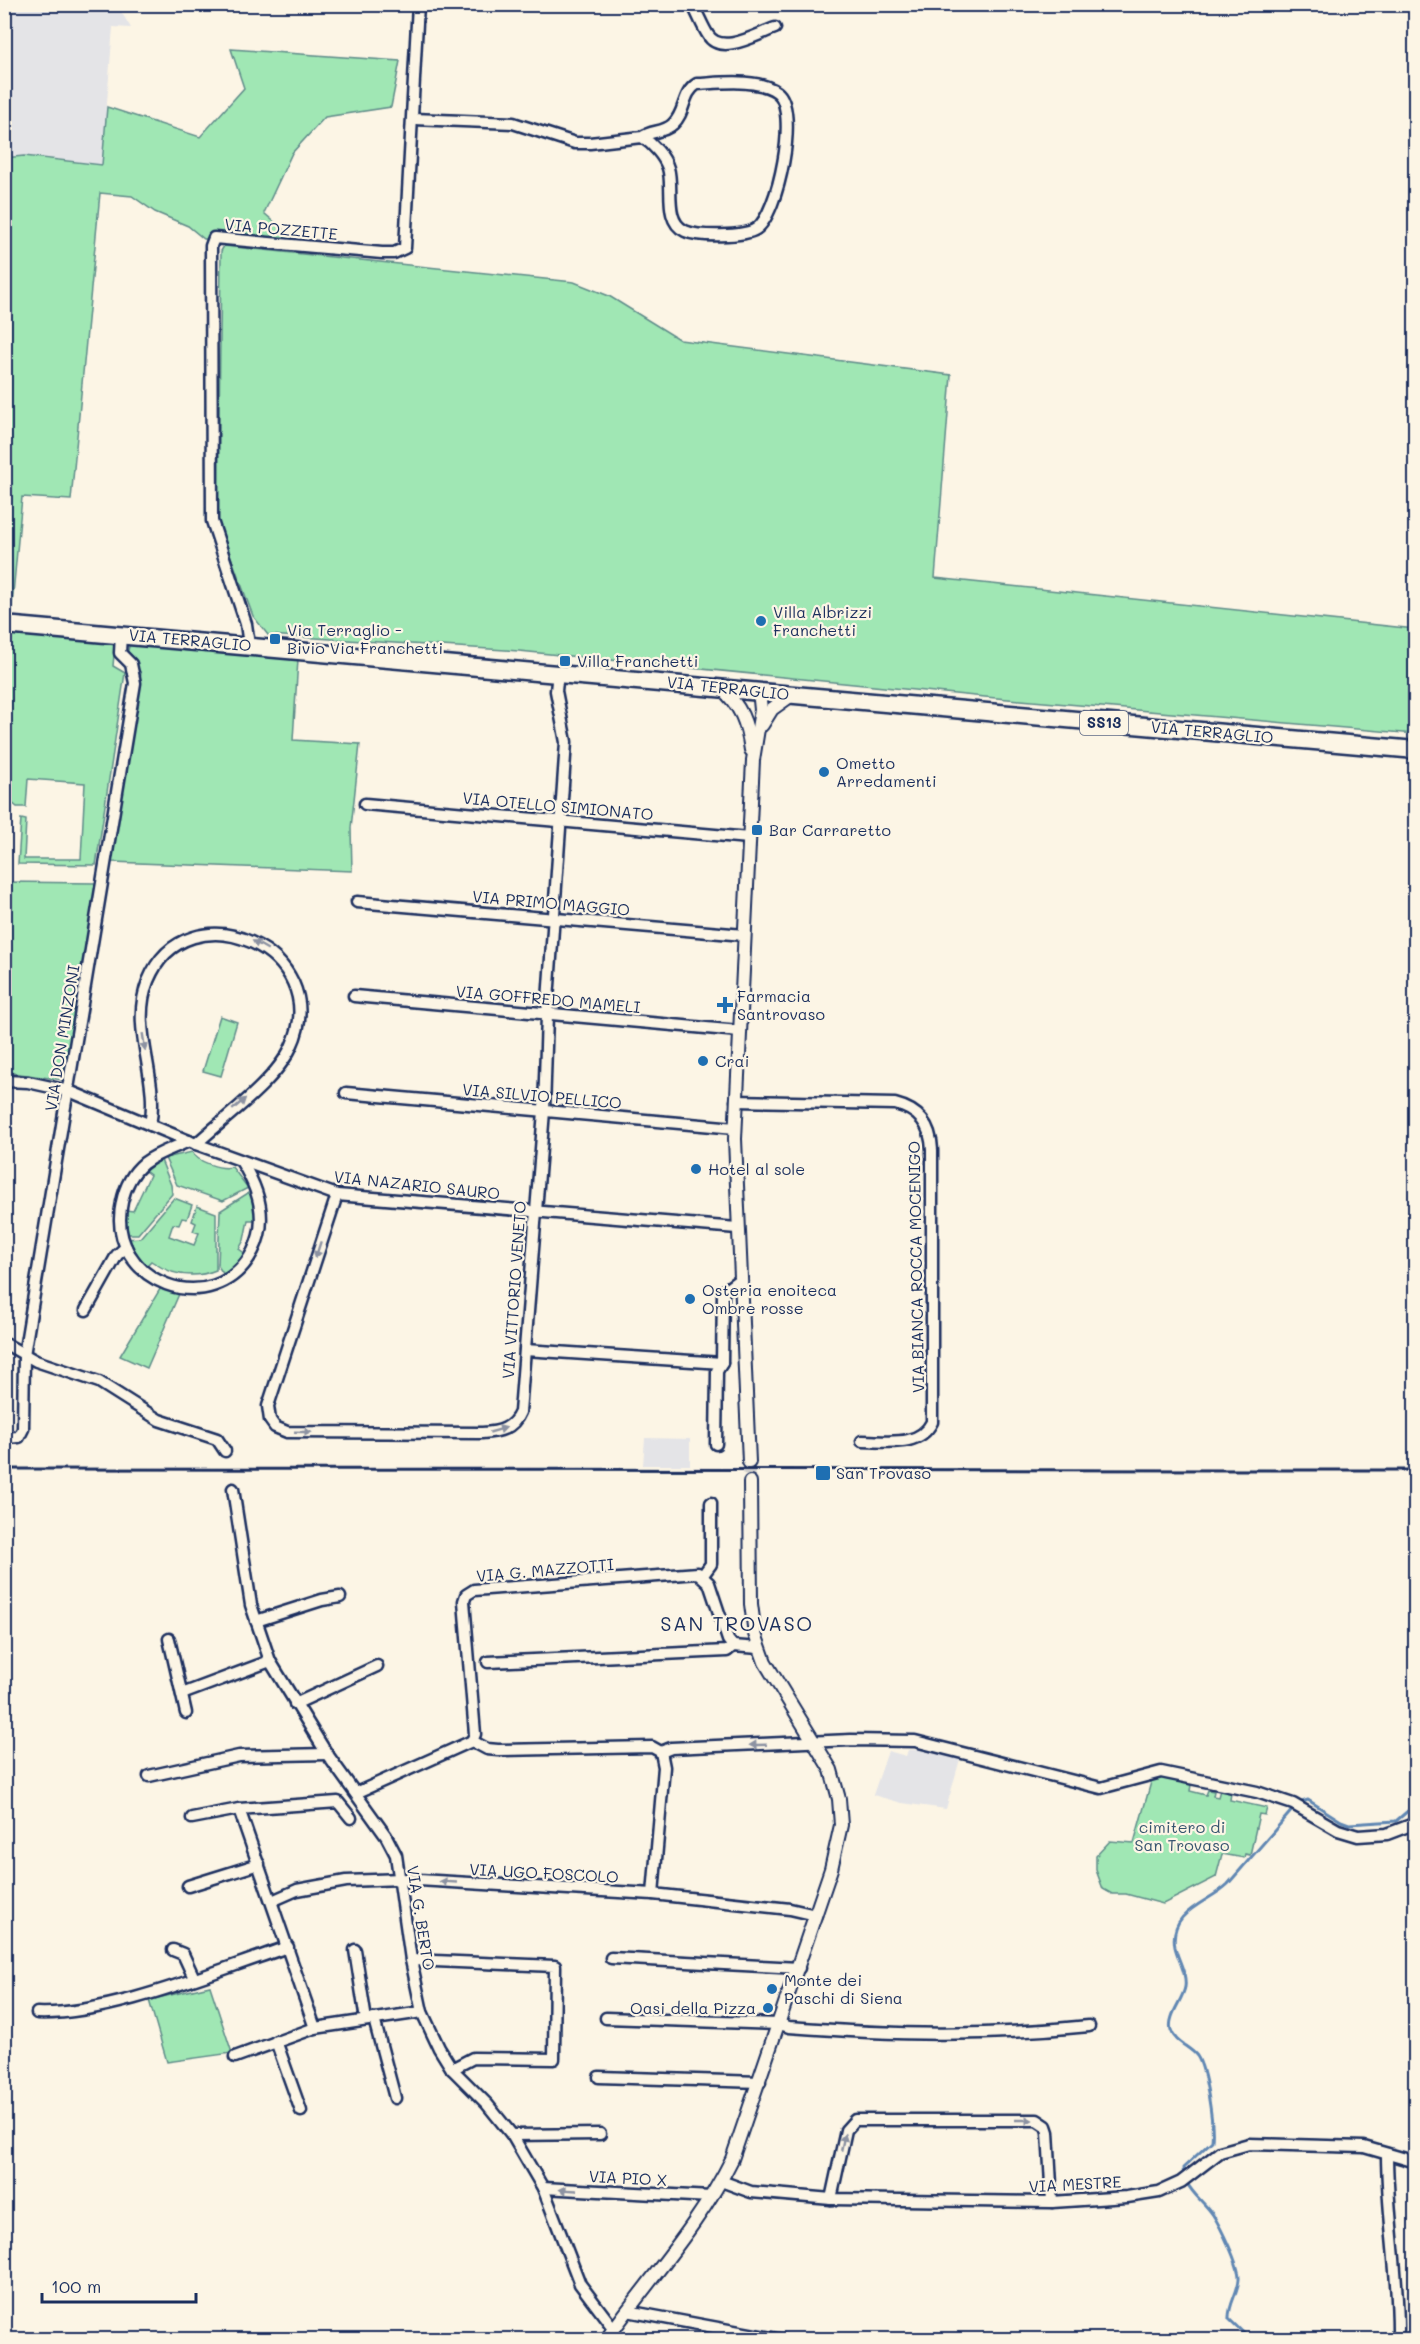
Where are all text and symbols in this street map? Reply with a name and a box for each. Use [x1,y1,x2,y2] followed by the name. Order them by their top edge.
[224,213,339,244] street label: VIA POZZETTE
[773,601,872,640] place label: Villa Albrizzi Franchetti
[754,614,768,628] marker: Villa Albrizzi Franchetti
[287,619,443,658] place label: Via Terraglio - Bivio Via Franchetti
[128,624,252,655] street label: VIA TERRAGLIO
[268,632,282,646] marker: Via Terraglio - Bivio Via Franchetti
[577,650,698,671] place label: Villa Franchetti
[558,654,572,668] marker: Villa Franchetti
[666,671,790,704] street label: VIA TERRAGLIO
[1080,711,1128,735] road number: SS13
[1150,716,1274,747] street label: VIA TERRAGLIO
[836,752,937,791] place label: Ometto Arredamenti
[817,765,831,779] marker: Ometto Arredamenti
[462,787,654,824] street label: VIA OTELLO SIMIONATO
[769,819,891,840] place label: Bar Carraretto
[750,823,764,837] marker: Bar Carraretto
[471,885,631,920] street label: VIA PRIMO MAGGIO
[251,941,268,951] one-way arrow
[40,963,83,1113] street label: VIA DON MINZONI
[455,980,641,1017] street label: VIA GOFFREDO MAMELI
[737,985,825,1024] place label: Farmacia Santrovaso
[718,998,732,1012] marker: Farmacia Santrovaso
[139,1032,148,1051] one-way arrow
[715,1050,749,1071] place label: Crai
[696,1054,710,1068] marker: Crai
[461,1078,623,1113] street label: VIA SILVIO PELLICO
[231,1098,246,1111] one-way arrow
[903,1141,928,1393] street label: VIA BIANCA ROCCA MOCENIGO
[708,1158,805,1179] place label: Hotel al sole
[689,1162,703,1176] marker: Hotel al sole
[333,1165,501,1204] street label: VIA NAZARIO SAURO
[497,1200,530,1380] street label: VIA VITTORIO VENETO
[313,1241,322,1259] one-way arrow
[702,1279,837,1318] place label: Osteria enoiteca Ombre rosse
[683,1292,697,1306] marker: Osteria enoiteca Ombre rosse
[489,1425,507,1434] one-way arrow
[294,1427,313,1437] one-way arrow
[836,1462,931,1483] place label: San Trovaso
[814,1464,832,1482] marker: San Trovaso
[475,1553,615,1586] street label: VIA G. MAZZOTTI
[660,1610,814,1636] district label: SAN TROVASO
[749,1740,768,1750] one-way arrow
[1134,1816,1230,1855] park label: cimitero di San Trovaso
[469,1858,619,1887] street label: VIA UGO FOSCOLO
[403,1864,440,1972] street label: VIA G. BERTO
[438,1877,457,1887] one-way arrow
[784,1969,903,2008] place label: Monte dei Paschi di Siena
[765,1982,779,1996] marker: Monte dei Paschi di Siena
[630,1997,756,2018] place label: Oasi della Pizza
[761,2001,775,2015] marker: Oasi della Pizza
[1015,2115,1034,2125] one-way arrow
[839,2132,848,2151] one-way arrow
[588,2165,668,2190] street label: VIA PIO X
[1028,2171,1122,2196] street label: VIA MESTRE
[559,2185,578,2194] one-way arrow
[42,2266,196,2304] scale bar
[51,2274,101,2298] text: 100 m

